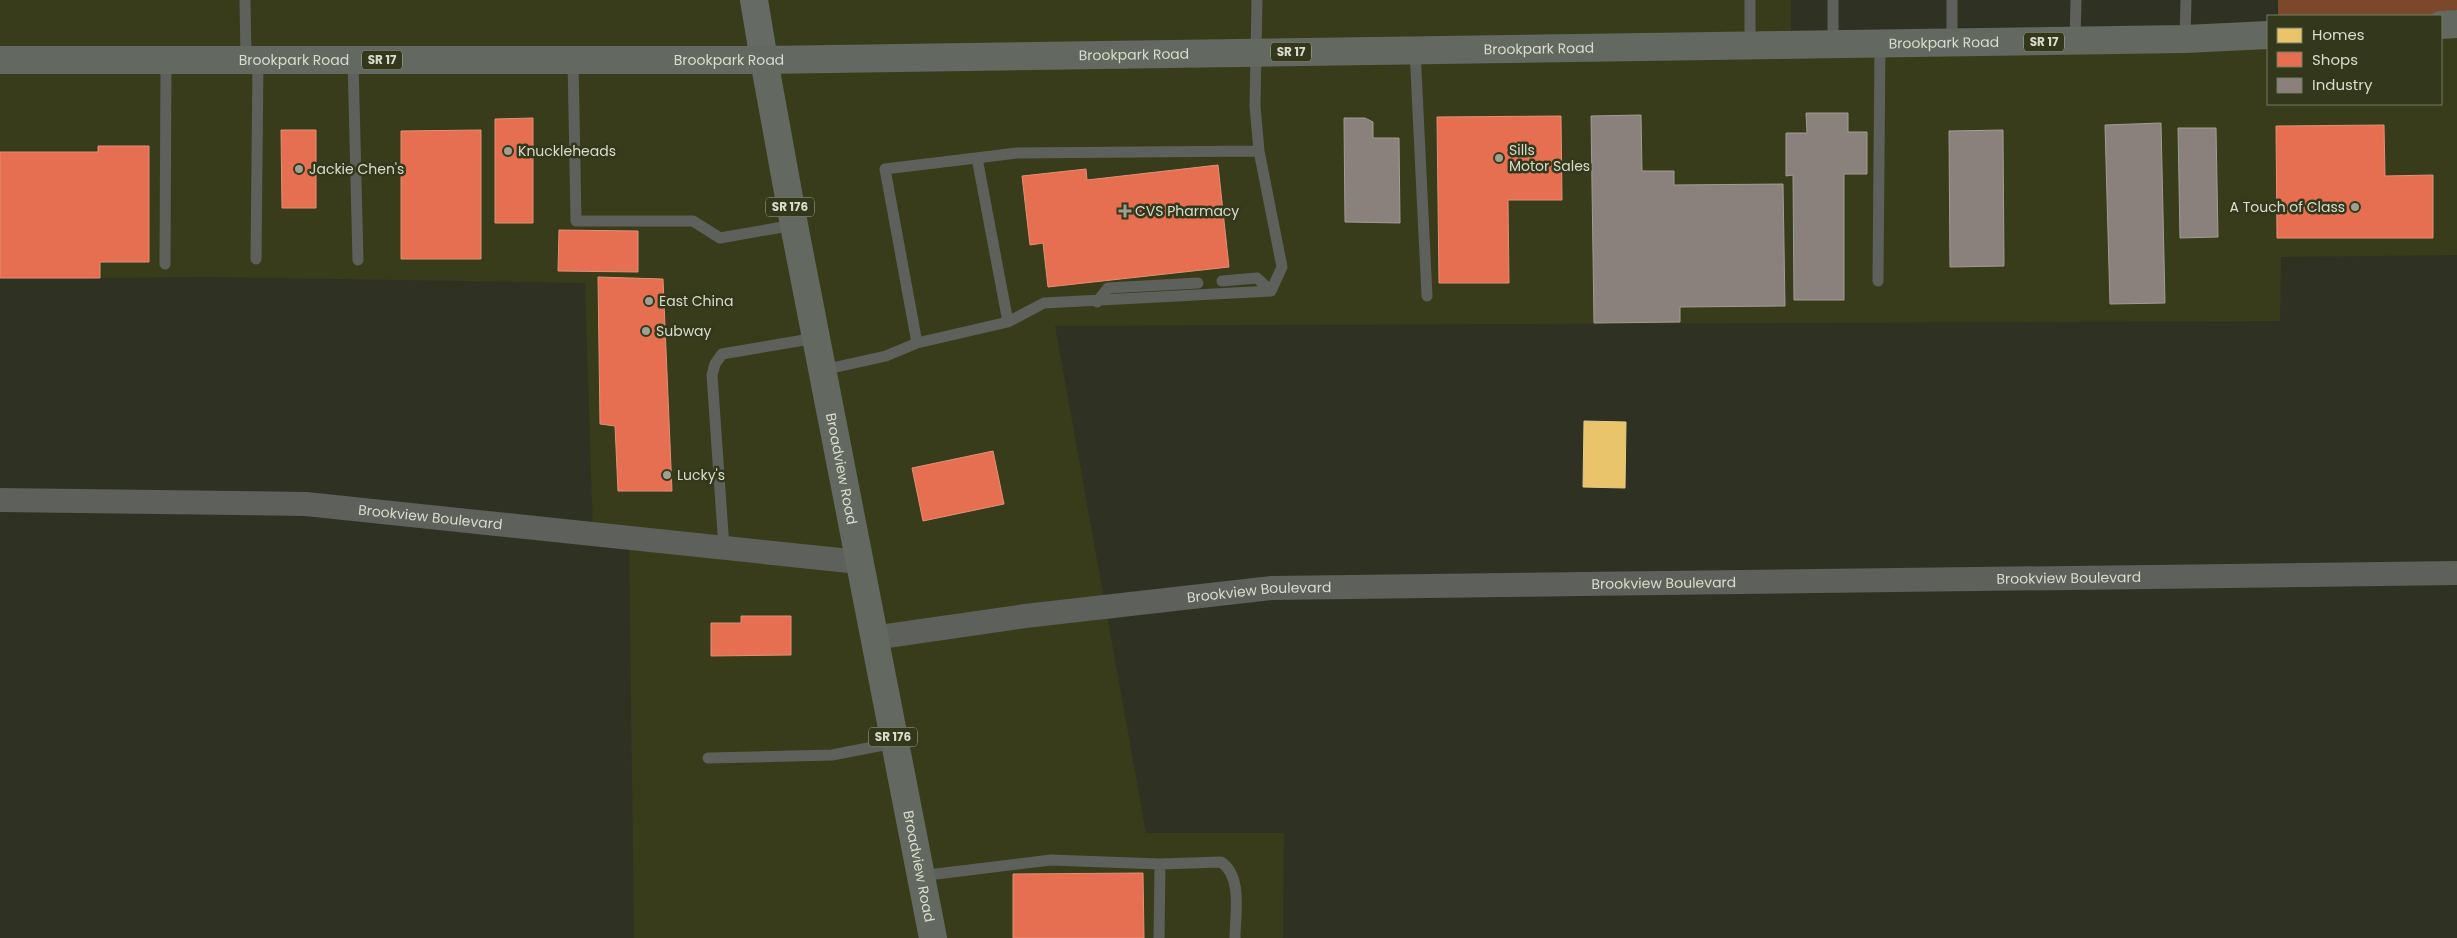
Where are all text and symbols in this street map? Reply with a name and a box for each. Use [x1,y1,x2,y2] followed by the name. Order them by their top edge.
[2267,15,2442,105] legend
[2312,24,2365,45] text: Homes
[1888,32,1999,53] street label: Brookpark Road
[2024,32,2064,52] road number: SR 17
[1484,38,1594,59] street label: Brookpark Road
[1271,42,1311,62] road number: SR 17
[1079,44,1189,65] street label: Brookpark Road
[2312,49,2358,70] text: Shops
[239,50,349,70] street label: Brookpark Road
[362,50,402,70] road number: SR 17
[674,50,784,70] street label: Brookpark Road
[2312,74,2373,95] text: Industry
[1509,140,1590,176] place label: Sills Motor Sales
[518,141,616,161] place label: Knuckleheads
[502,145,514,157] marker: Knuckleheads
[1493,152,1505,164] marker: Sills Motor Sales
[309,159,404,179] place label: Jackie Chen's
[293,163,305,175] marker: Jackie Chen's
[2230,197,2345,217] place label: A Touch of Class
[766,198,814,216] road number: SR 176
[1135,201,1239,221] place label: CVS Pharmacy
[2349,201,2361,213] marker: A Touch of Class
[1119,205,1131,217] marker: CVS Pharmacy
[659,291,733,311] place label: East China
[643,295,655,307] marker: East China
[656,321,712,341] place label: Subway
[640,325,652,337] marker: Subway
[821,411,862,526] street label: Broadview Road
[677,465,725,485] place label: Lucky's
[661,469,673,481] marker: Lucky's
[357,500,503,535] street label: Brookview Boulevard
[1996,567,2141,589] street label: Brookview Boulevard
[1591,572,1736,594] street label: Brookview Boulevard
[1186,577,1331,608] street label: Brookview Boulevard
[869,728,917,746] road number: SR 176
[898,809,940,924] street label: Broadview Road

